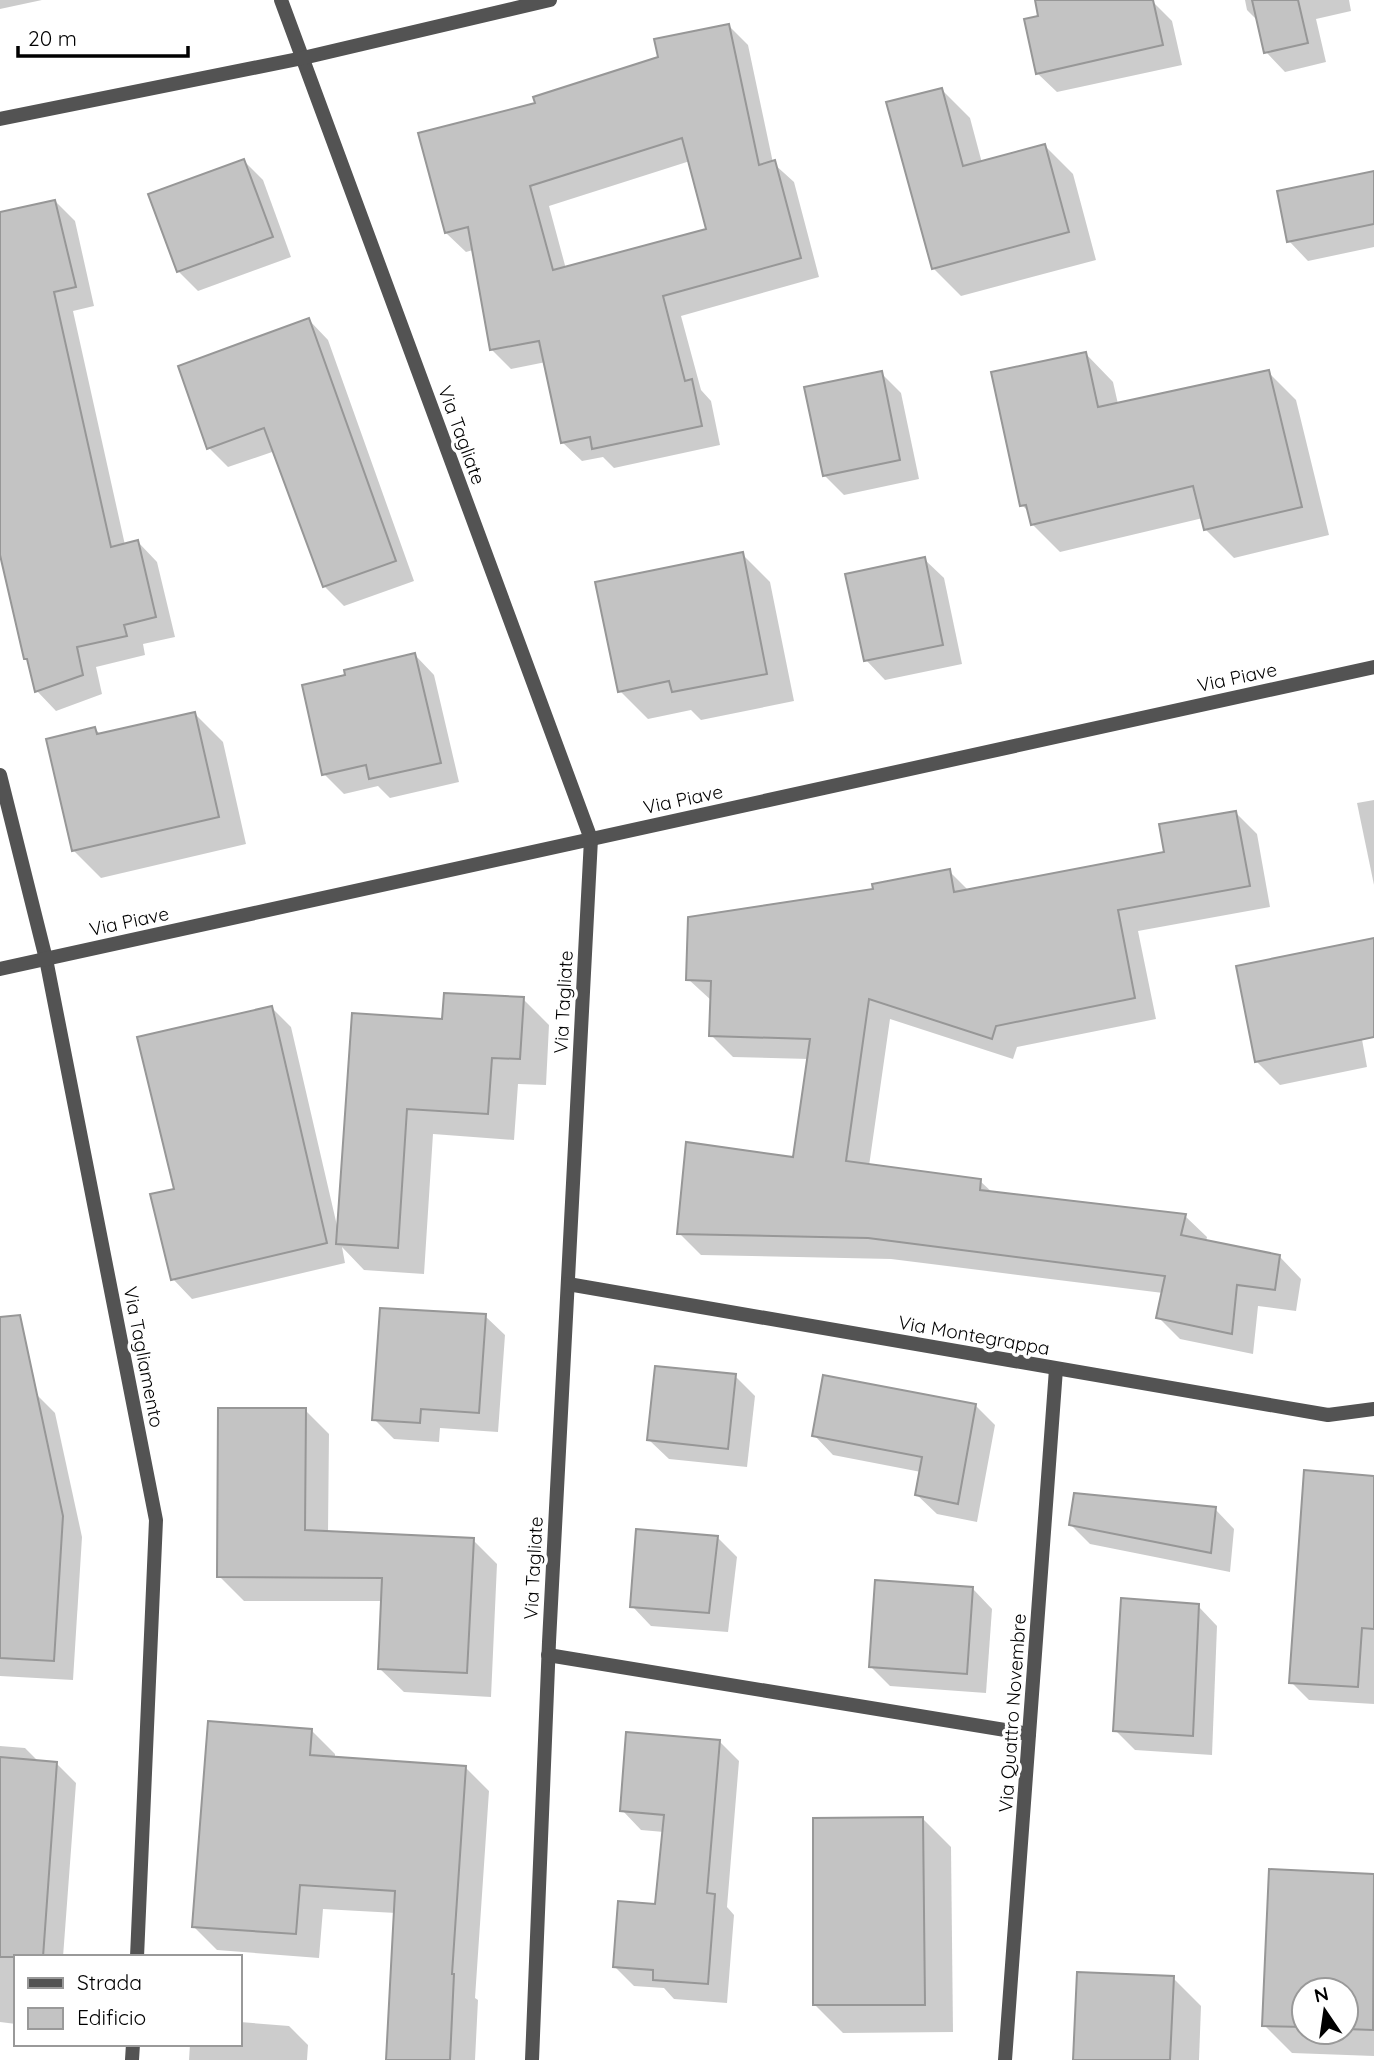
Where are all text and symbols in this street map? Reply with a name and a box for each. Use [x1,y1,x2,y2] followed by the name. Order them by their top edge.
[18,14,187,58] scale bar
[28,25,77,51] text: 20 m
[433,382,491,488] street label: Via Tagliate
[1195,657,1279,697] street label: Via Piave
[641,779,725,819] street label: Via Piave
[87,901,171,941] street label: Via Piave
[548,950,578,1054] street label: Via Tagliate
[119,1284,169,1430] street label: Via Tagliamento
[896,1310,1052,1360] street label: Via Montegrappa
[518,1516,548,1620] street label: Via Tagliate
[993,1613,1031,1813] street label: Via Quattro Novembre
[14,1955,242,2046] legend
[77,1969,142,1995] text: Strada
[1290,1976,1360,2046] north arrow
[1312,1981,1331,2008] text: N
[77,2004,146,2030] text: Edificio

